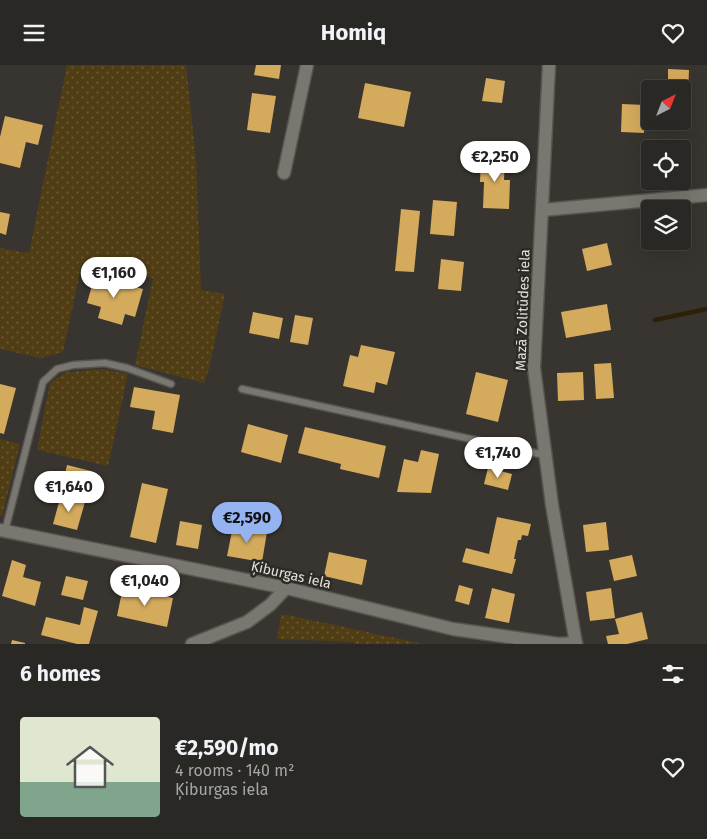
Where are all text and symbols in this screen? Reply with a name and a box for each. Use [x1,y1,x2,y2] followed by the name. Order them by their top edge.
[20,19,48,47] icon: menu
[321,19,386,46] text: Homiq
[659,19,687,47] icon: heart
[641,80,691,130] north arrow
[641,80,691,250] map controls
[641,140,691,190] button: locate
[454,141,536,183] pin: €2,250
[471,147,519,166] text: €2,250
[641,200,691,250] button: layers
[512,249,534,371] street label: Mazā Zolitūdes iela
[73,257,155,299] pin: €1,160
[92,263,136,282] text: €1,160
[457,437,539,479] pin: €1,740
[475,443,521,462] text: €1,740
[28,471,110,513] pin: €1,640
[45,477,93,496] text: €1,640
[206,501,288,544] pin: €2,590
[223,508,271,527] text: €2,590
[249,558,333,593] street label: Ķiburgas iela
[104,565,186,607] pin: €1,040
[121,571,169,590] text: €1,040
[659,660,687,688] icon: filters
[20,661,101,687] text: 6 homes
[175,735,279,761] text: €2,590/mo
[60,737,120,797] icon: home
[659,753,687,781] icon: heart
[175,761,294,780] text: 4 rooms · 140 m²
[175,780,269,799] text: Ķiburgas iela

